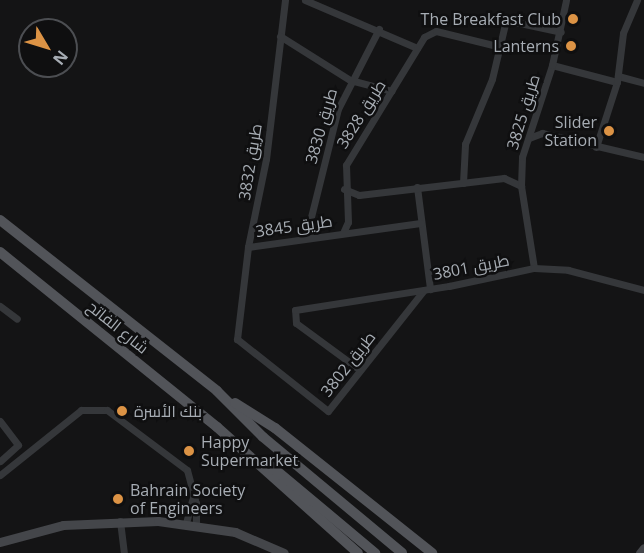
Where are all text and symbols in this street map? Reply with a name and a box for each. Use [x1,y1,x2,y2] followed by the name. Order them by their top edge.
[421,9,561,29] place label: The Breakfast Club
[566,12,580,26] marker: The Breakfast Club
[18,18,78,78] north arrow
[493,36,559,56] place label: Lanterns
[564,39,578,53] marker: Lanterns
[48,46,73,70] text: N
[503,72,543,152] street label: طريق 3825
[332,76,390,152] street label: طريق 3828
[301,86,341,166] street label: طريق 3830
[544,112,597,150] place label: Slider Station
[234,122,266,202] street label: طريق 3832
[602,124,616,138] marker: Slider Station
[254,211,334,241] street label: طريق 3845
[431,250,511,284] street label: طريق 3801
[84,297,152,357] street label: شارع الفاتح
[317,328,379,400] street label: طريق 3802
[134,401,202,421] place label: بنك الأسرة
[115,404,129,418] marker: بنك الأسرة
[201,432,298,470] place label: Happy Supermarket
[182,444,196,458] marker: Happy Supermarket
[130,480,245,518] place label: Bahrain Society of Engineers
[111,492,125,506] marker: Bahrain Society of Engineers

